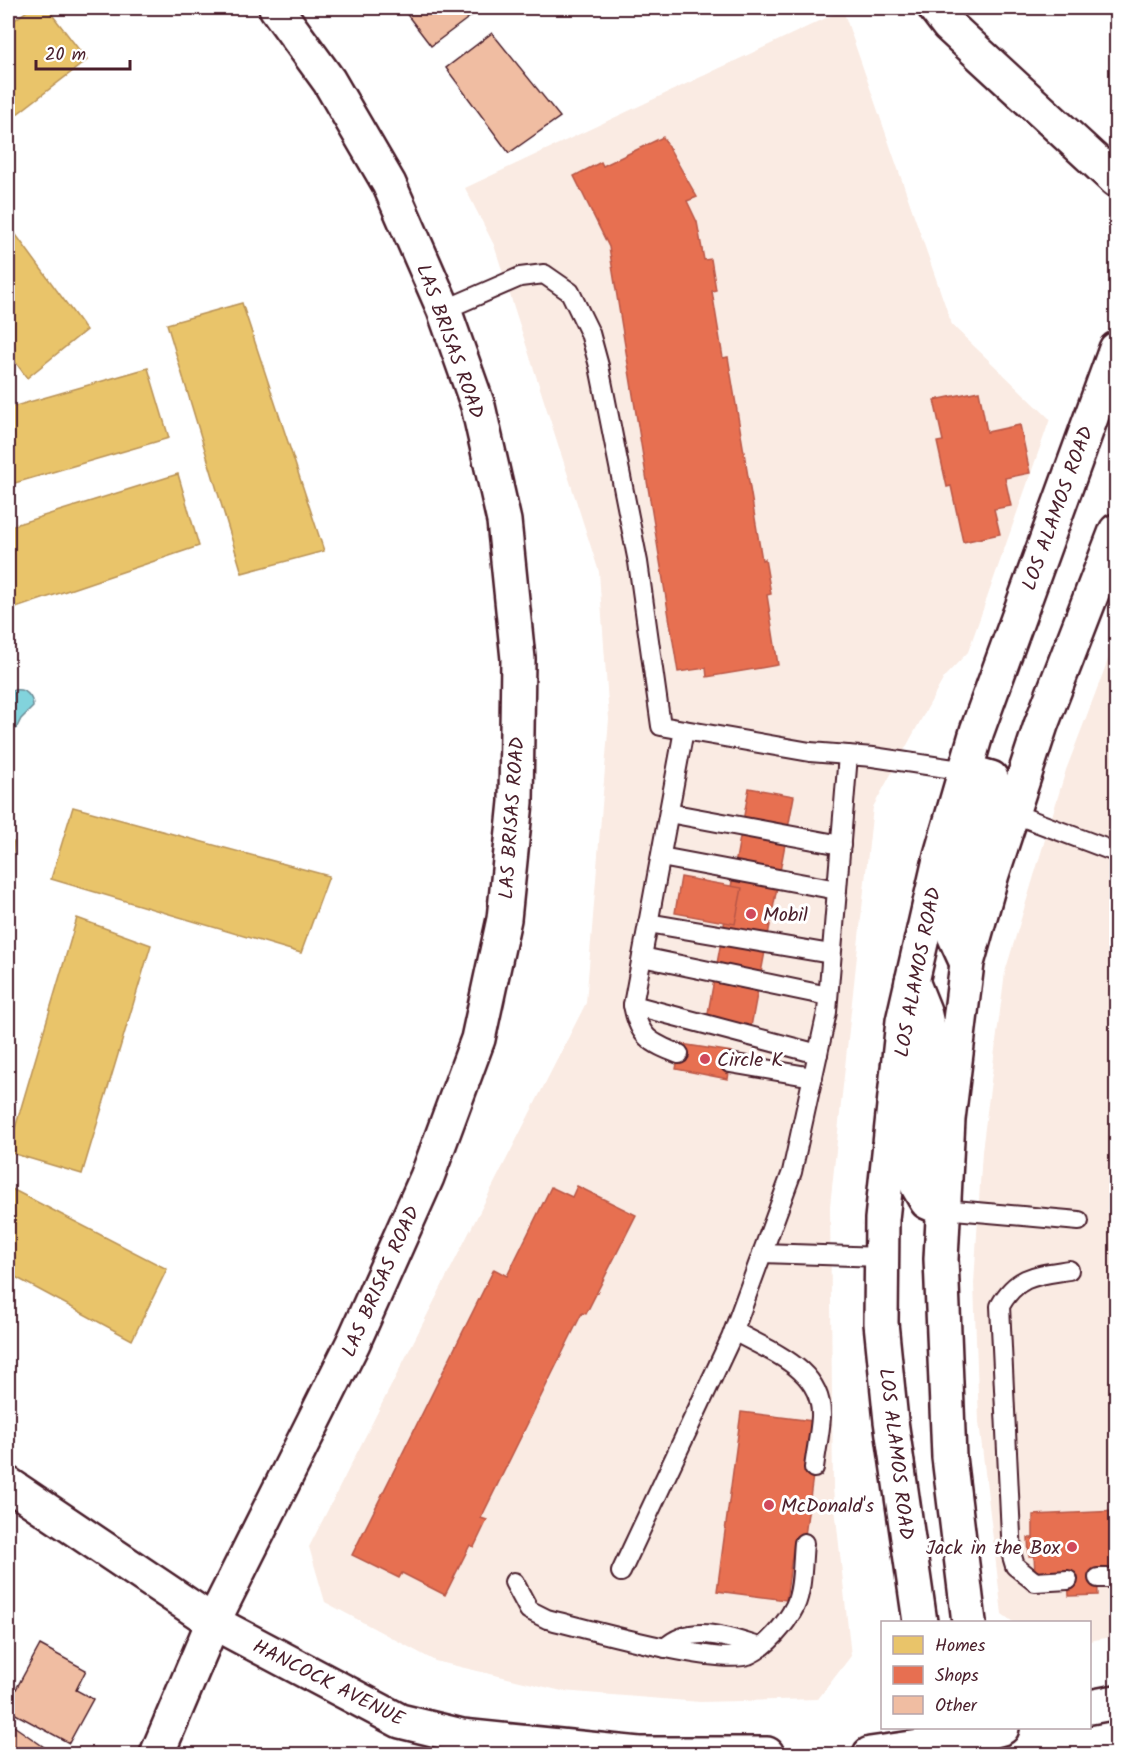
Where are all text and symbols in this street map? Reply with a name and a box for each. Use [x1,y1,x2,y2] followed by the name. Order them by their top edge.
[36,33,130,71] scale bar
[45,41,86,70] text: 20 m
[406,260,492,424] street label: LAS BRISAS ROAD
[1014,422,1103,595] street label: LOS ALAMOS ROAD
[491,736,535,900] street label: LAS BRISAS ROAD
[887,884,951,1060] street label: LOS ALAMOS ROAD
[763,900,808,932] place label: Mobil
[744,907,758,921] marker: Mobil
[717,1045,783,1077] place label: Circle K
[698,1052,712,1066] marker: Circle K
[334,1201,430,1363] street label: LAS BRISAS ROAD
[869,1367,921,1542] street label: LOS ALAMOS ROAD
[781,1491,874,1523] place label: McDonald's
[762,1498,776,1512] marker: McDonald's
[926,1533,1060,1565] place label: Jack in the Box
[1065,1540,1079,1554] marker: Jack in the Box
[881,1621,1091,1729] legend
[246,1632,411,1737] street label: HANCOCK AVENUE
[935,1632,986,1661] text: Homes
[935,1662,979,1691] text: Shops
[935,1692,978,1721] text: Other

